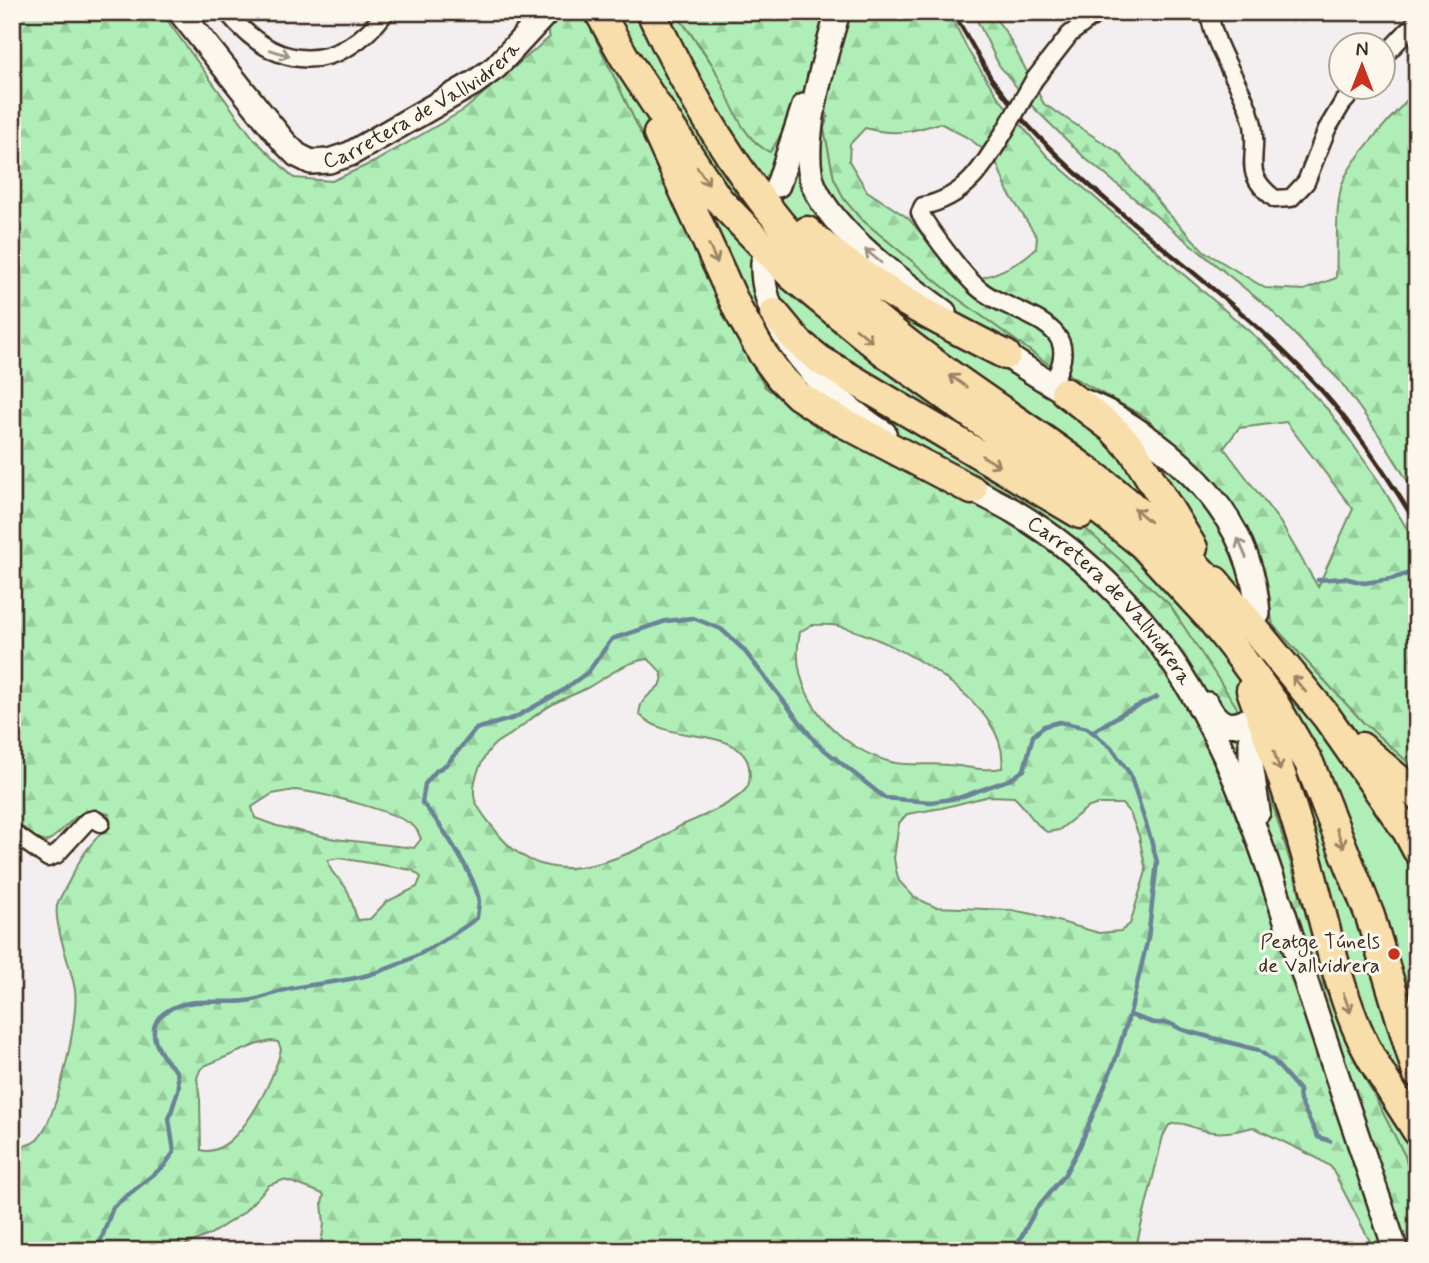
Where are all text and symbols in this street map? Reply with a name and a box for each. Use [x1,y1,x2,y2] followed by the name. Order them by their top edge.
[1328,32,1398,102] north arrow
[320,35,527,176] street label: Carretera de Vallvidrera
[1356,38,1368,63] text: N
[269,48,291,60] one-way arrow
[696,166,710,185] one-way arrow
[707,243,720,264] one-way arrow
[864,248,882,264] one-way arrow
[855,327,873,343] one-way arrow
[949,374,968,388] one-way arrow
[980,454,1000,468] one-way arrow
[1133,507,1151,523] one-way arrow
[1022,509,1199,691] street label: Carretera de Vallvidrera
[1235,538,1248,559] one-way arrow
[1291,675,1307,693] one-way arrow
[1271,750,1284,772] one-way arrow
[1335,827,1348,849] one-way arrow
[1258,928,1380,980] place label: Peatge Túnels de Vallvidrera
[1386,946,1402,962] marker: Peatge Túnels de Vallvidrera
[1342,991,1354,1013] one-way arrow

